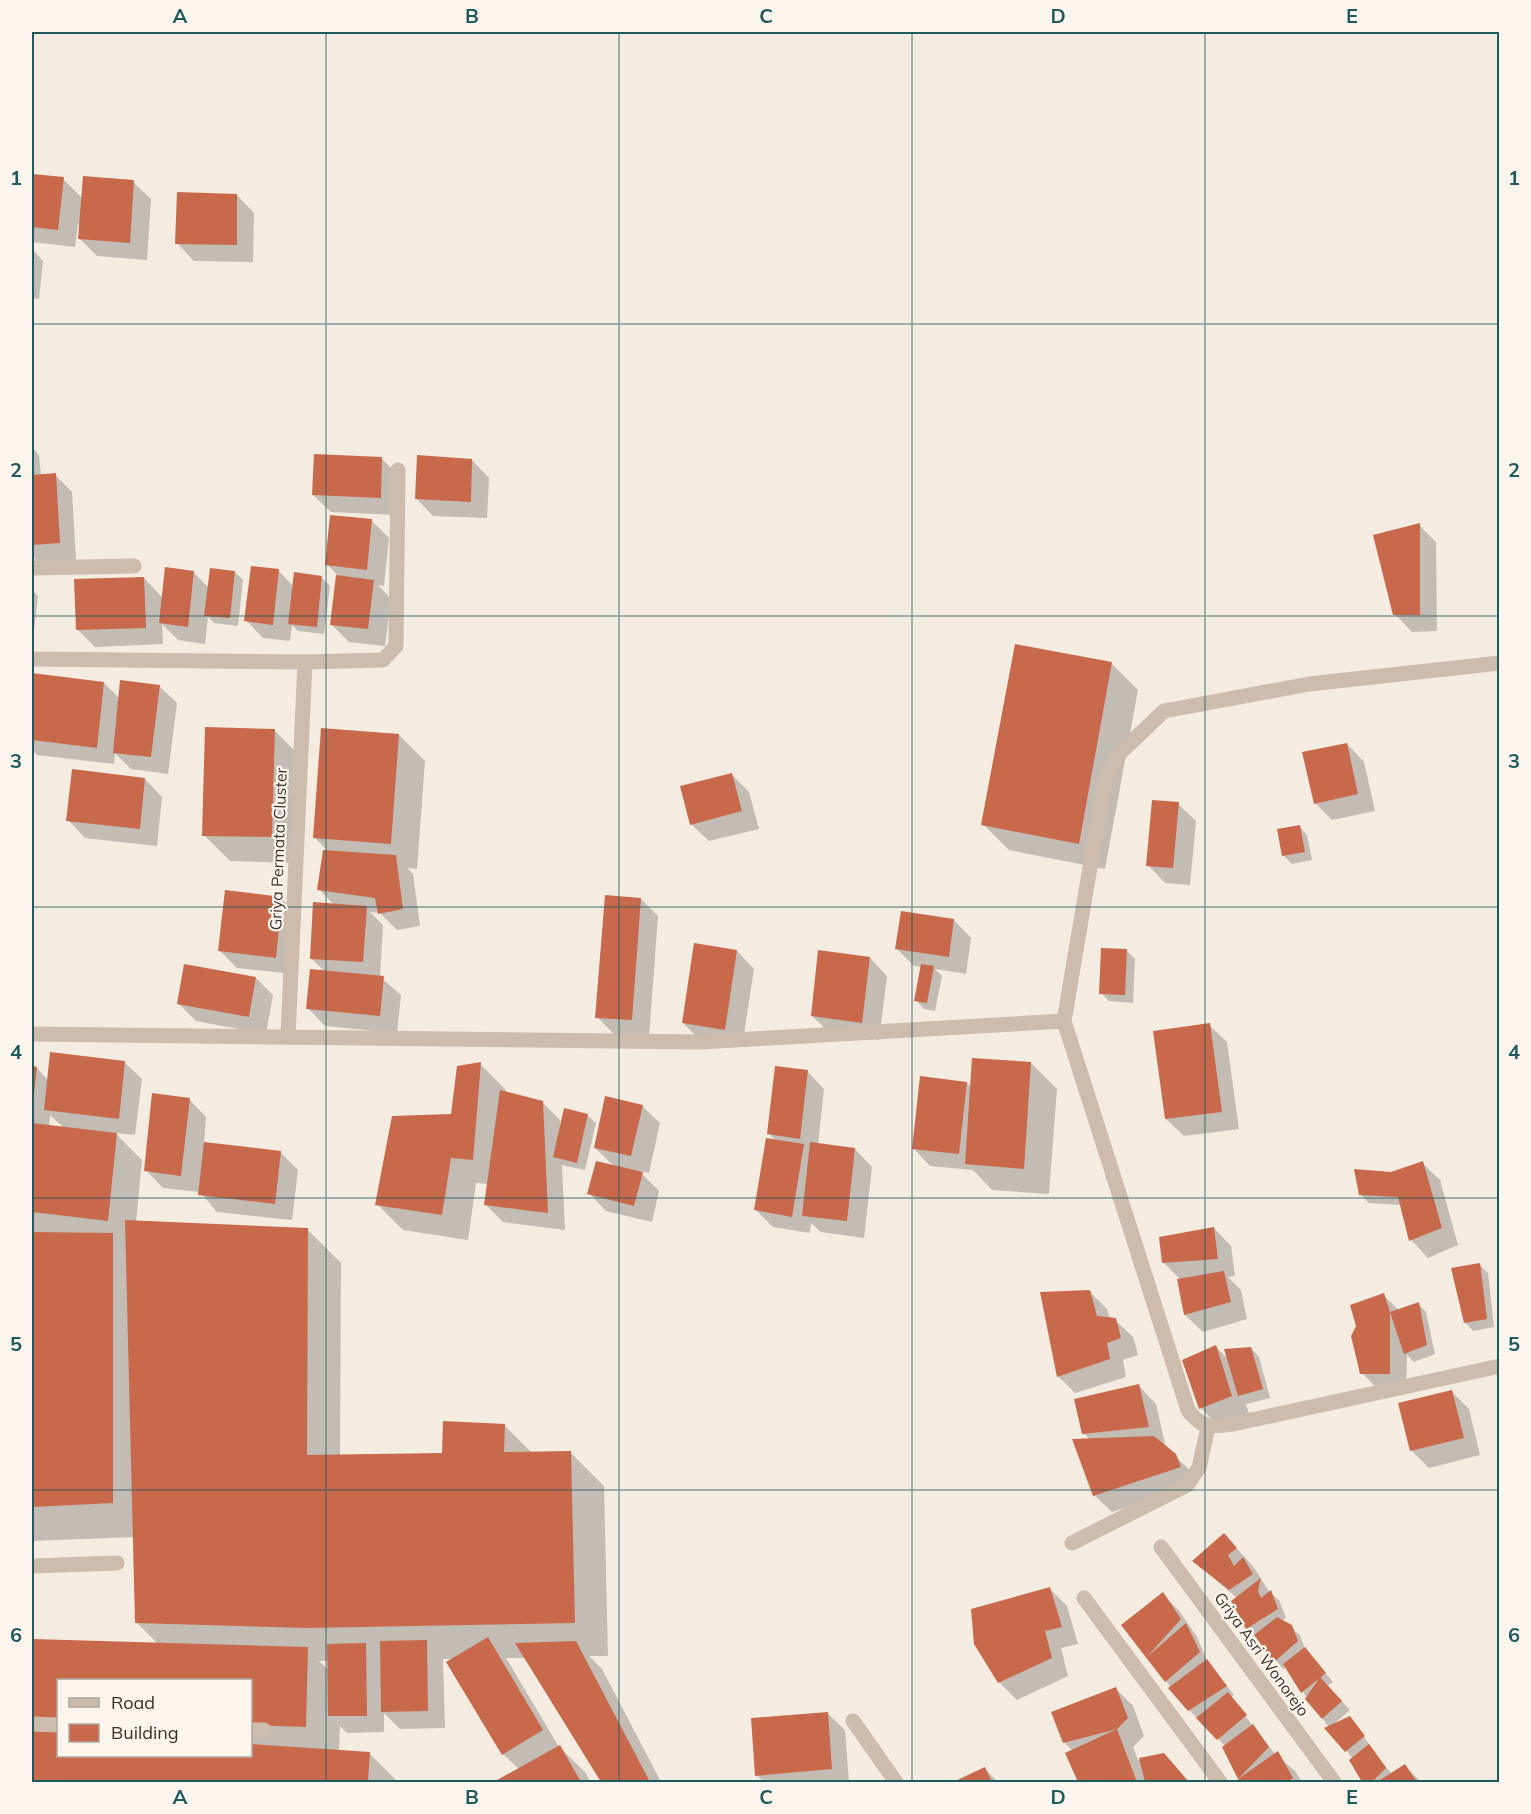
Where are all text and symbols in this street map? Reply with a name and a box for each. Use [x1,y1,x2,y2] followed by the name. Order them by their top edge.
[173,3,188,28] text: A
[465,3,479,28] text: B
[759,3,773,28] text: C
[1050,3,1066,28] text: D
[1346,3,1358,28] text: E
[10,165,22,190] text: 1
[1508,165,1520,190] text: 1
[10,457,22,482] text: 2
[1508,457,1520,482] text: 2
[10,748,22,773] text: 3
[1508,748,1520,773] text: 3
[265,767,291,931] street label: Griya Permata Cluster
[10,1039,22,1064] text: 4
[1508,1039,1520,1064] text: 4
[10,1331,22,1356] text: 5
[1508,1331,1520,1356] text: 5
[1210,1588,1314,1720] street label: Griya Asri Wonorejo
[10,1622,22,1647] text: 6
[1508,1622,1520,1647] text: 6
[57,1679,252,1757] legend
[111,1691,155,1714] text: Road
[111,1721,179,1744] text: Building
[173,1784,188,1809] text: A
[465,1784,479,1809] text: B
[759,1784,773,1809] text: C
[1050,1784,1066,1809] text: D
[1346,1784,1358,1809] text: E

